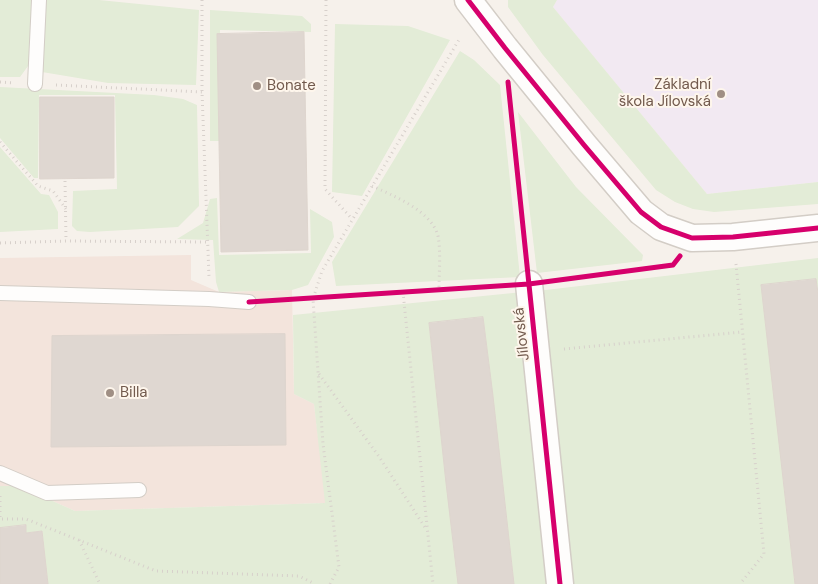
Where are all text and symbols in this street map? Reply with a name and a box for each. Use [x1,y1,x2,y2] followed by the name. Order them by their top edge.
[619,76,711,111] place label: Základní škola Jílovská
[267,77,316,95] place label: Bonate
[251,80,263,92] marker: Bonate
[715,88,727,100] marker: Základní škola Jílovská
[510,306,534,362] street label: Jílovská
[120,384,147,402] place label: Billa
[104,387,116,399] marker: Billa

